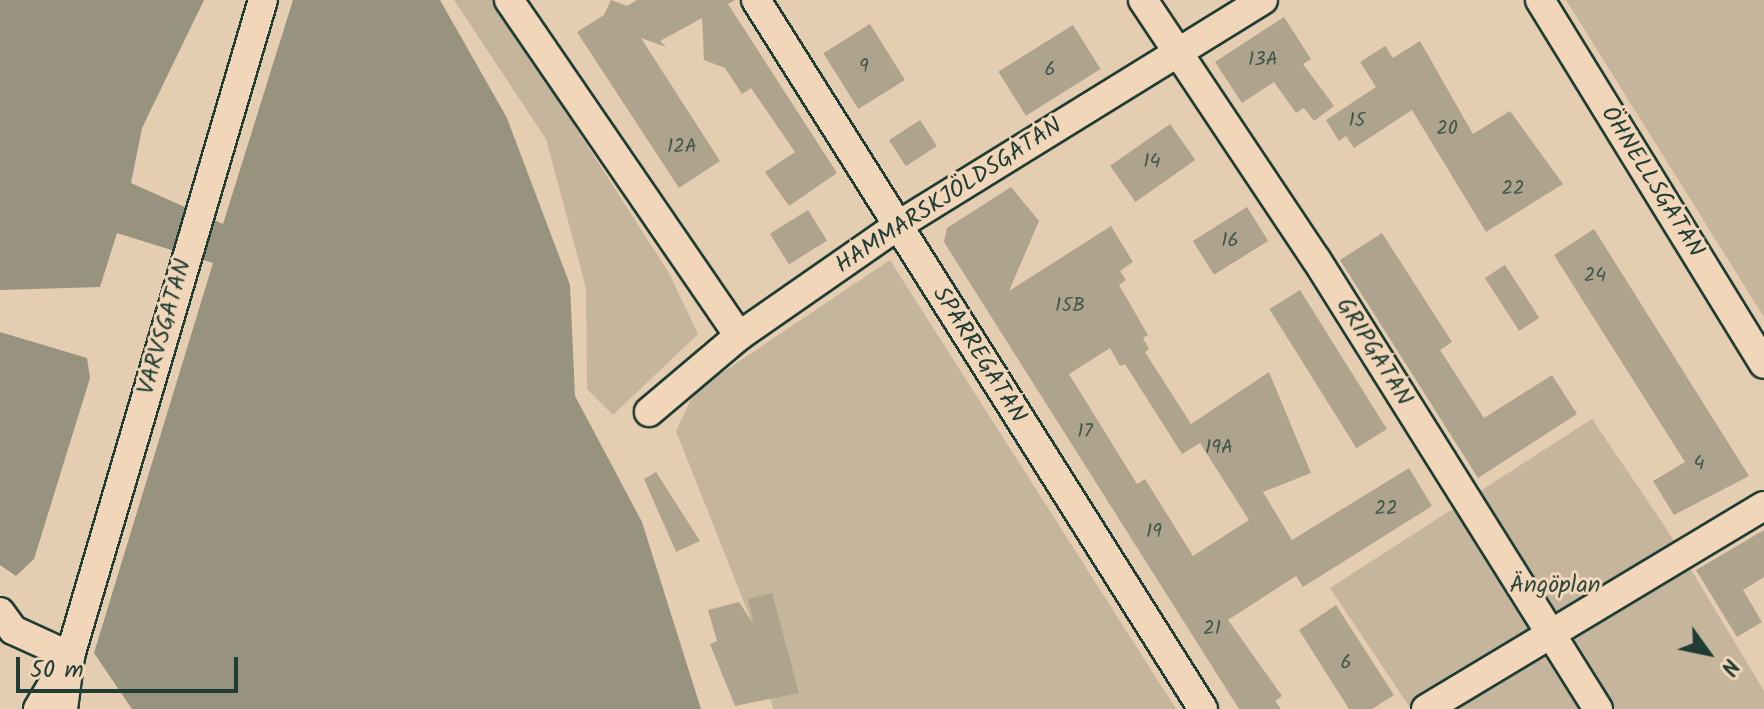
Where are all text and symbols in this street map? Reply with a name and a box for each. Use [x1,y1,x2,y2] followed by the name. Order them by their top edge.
[1248,48,1278,72] house number: 13A
[859,55,869,79] house number: 9
[1044,58,1056,82] house number: 6
[1594,101,1710,263] street label: ÖHNELLSGATAN
[1348,109,1366,133] house number: 15
[830,112,1068,280] street label: HAMMARSKJÖLDSGATAN
[1436,117,1458,141] house number: 20
[667,135,697,159] house number: 12A
[1143,150,1161,174] house number: 14
[1501,177,1525,201] house number: 22
[1221,229,1239,253] house number: 16
[132,256,198,398] street label: VARVSGATAN
[1584,264,1606,288] house number: 24
[926,281,1032,429] street label: SPARREGATAN
[1329,293,1419,411] street label: GRIPGATAN
[1055,294,1085,318] house number: 15B
[1077,420,1093,444] house number: 17
[1205,436,1233,460] house number: 19A
[1693,452,1705,476] house number: 4
[1374,497,1398,521] house number: 22
[1146,520,1162,544] house number: 19
[1509,572,1601,600] park label: Ängöplan
[1668,613,1748,693] north arrow
[1203,617,1221,641] house number: 21
[20,641,242,691] scale bar
[30,651,84,690] text: 50 m
[1340,651,1352,675] house number: 6
[1710,651,1747,682] text: N

